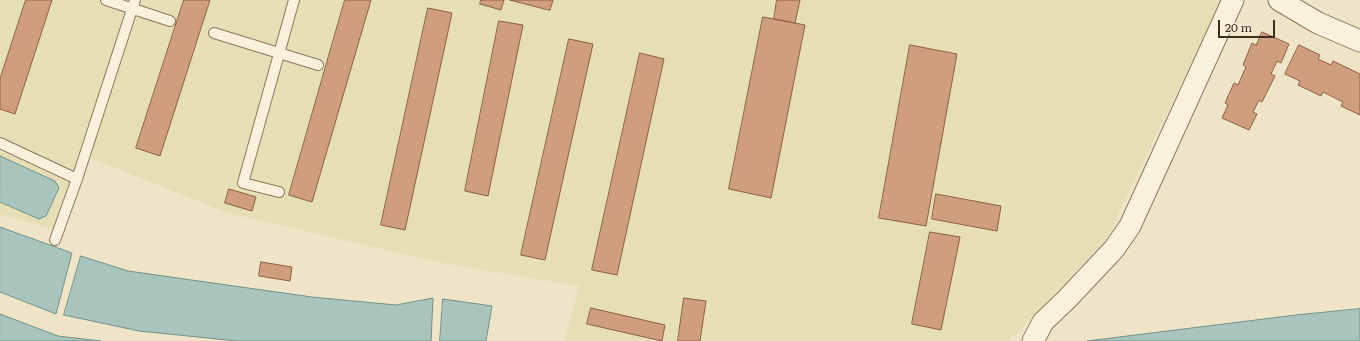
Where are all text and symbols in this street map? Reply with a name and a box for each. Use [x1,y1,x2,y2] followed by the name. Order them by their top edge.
[1220,12,1277,38] scale bar
[1225,18,1252,36] text: 20 m

